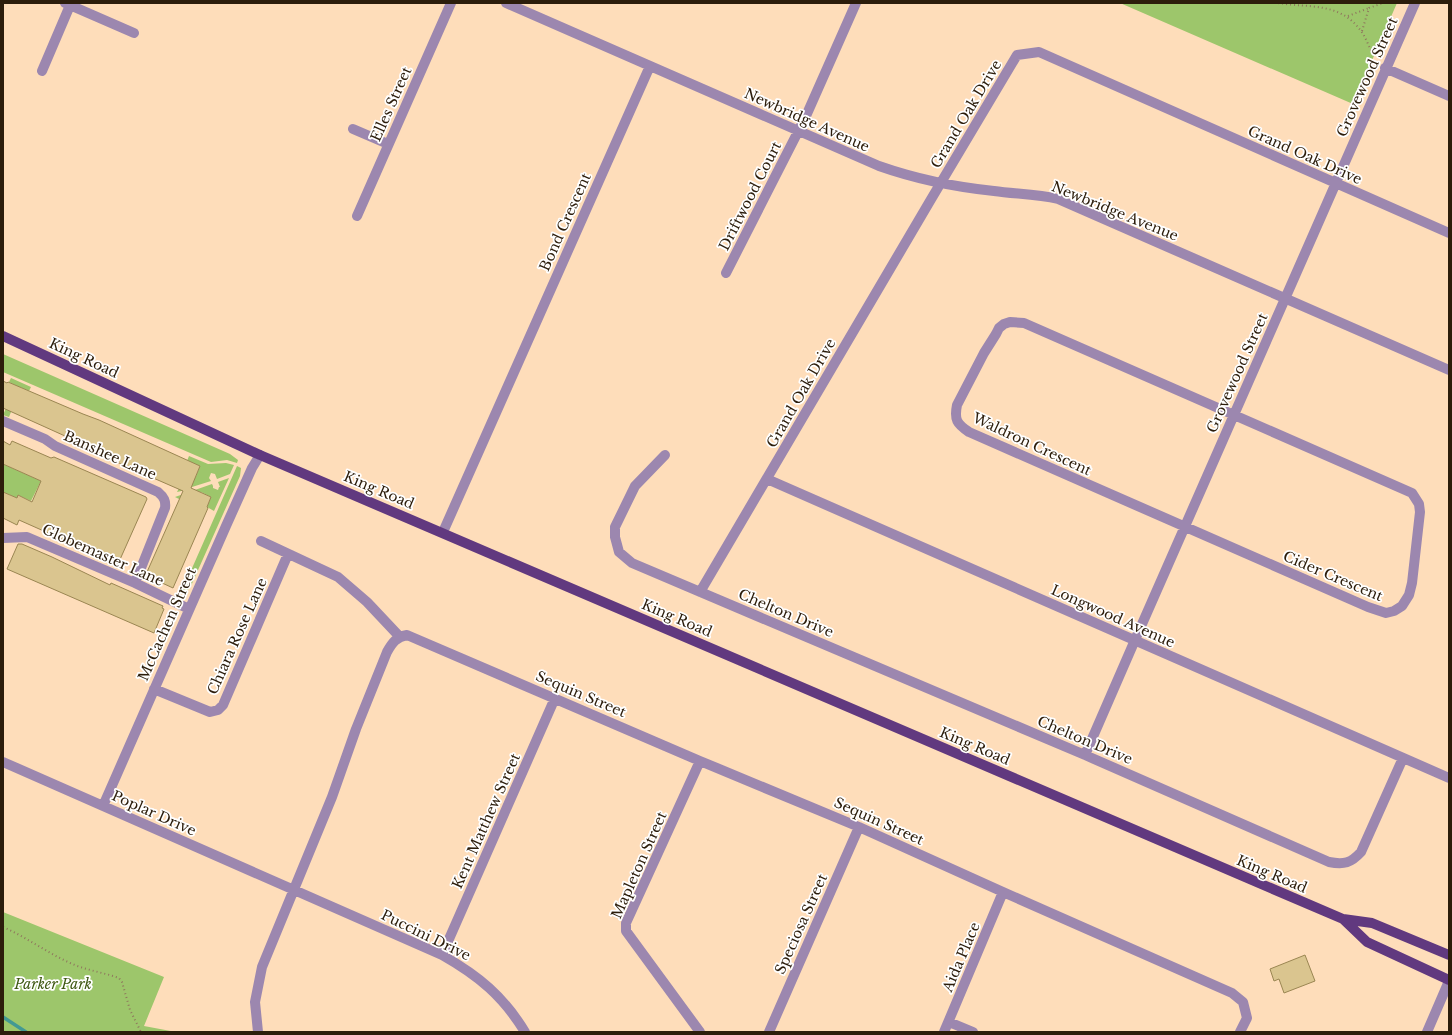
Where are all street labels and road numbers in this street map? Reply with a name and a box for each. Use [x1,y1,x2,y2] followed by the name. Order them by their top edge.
[1332,14,1402,140] street label: Grovewood Street
[927,57,1005,171] street label: Grand Oak Drive
[367,63,416,144] street label: Elles Street
[742,84,872,156] street label: Newbridge Avenue
[1245,122,1365,188] street label: Grand Oak Drive
[715,138,786,254] street label: Driftwood Court
[535,169,595,274] street label: Bond Crescent
[1049,177,1181,245] street label: Newbridge Avenue
[1202,310,1272,436] street label: Grovewood Street
[46,334,122,382] street label: King Road
[762,335,840,451] street label: Grand Oak Drive
[969,408,1095,480] street label: Waldron Crescent
[61,426,159,484] street label: Banshee Lane
[341,467,417,513] street label: King Road
[39,520,167,590] street label: Globemaster Lane
[1281,547,1386,605] street label: Cider Crescent
[134,564,200,684] street label: McCachen Street
[203,575,271,697] street label: Chiara Rose Lane
[1048,581,1178,651] street label: Longwood Avenue
[736,585,836,641] street label: Chelton Drive
[639,595,715,641] street label: King Road
[533,667,629,721] street label: Sequin Street
[1035,712,1135,768] street label: Chelton Drive
[937,723,1013,769] street label: King Road
[448,750,524,891] street label: Kent Matthew Street
[109,786,199,840] street label: Poplar Drive
[831,793,927,849] street label: Sequin Street
[607,808,671,921] street label: Mapleton Street
[1234,851,1310,897] street label: King Road
[771,870,831,977] street label: Speciosa Street
[378,906,474,964] street label: Puccini Drive
[938,919,984,996] street label: Aida Place

